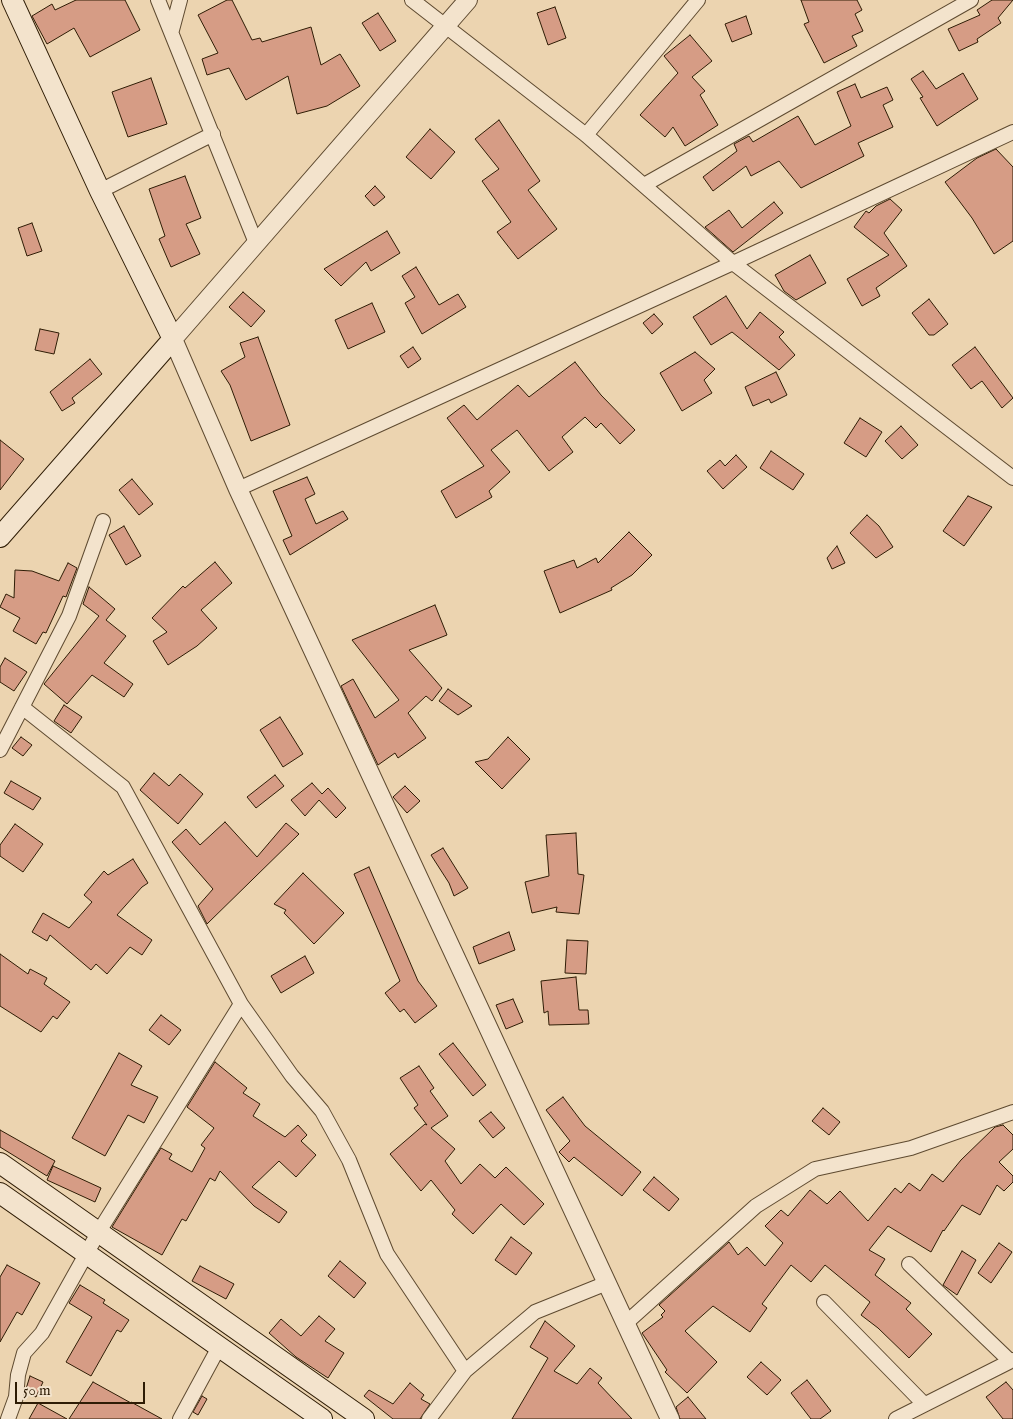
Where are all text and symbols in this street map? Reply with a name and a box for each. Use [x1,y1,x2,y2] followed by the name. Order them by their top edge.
[18,1372,148,1404] scale bar
[23,1381,51,1400] text: 50 m

